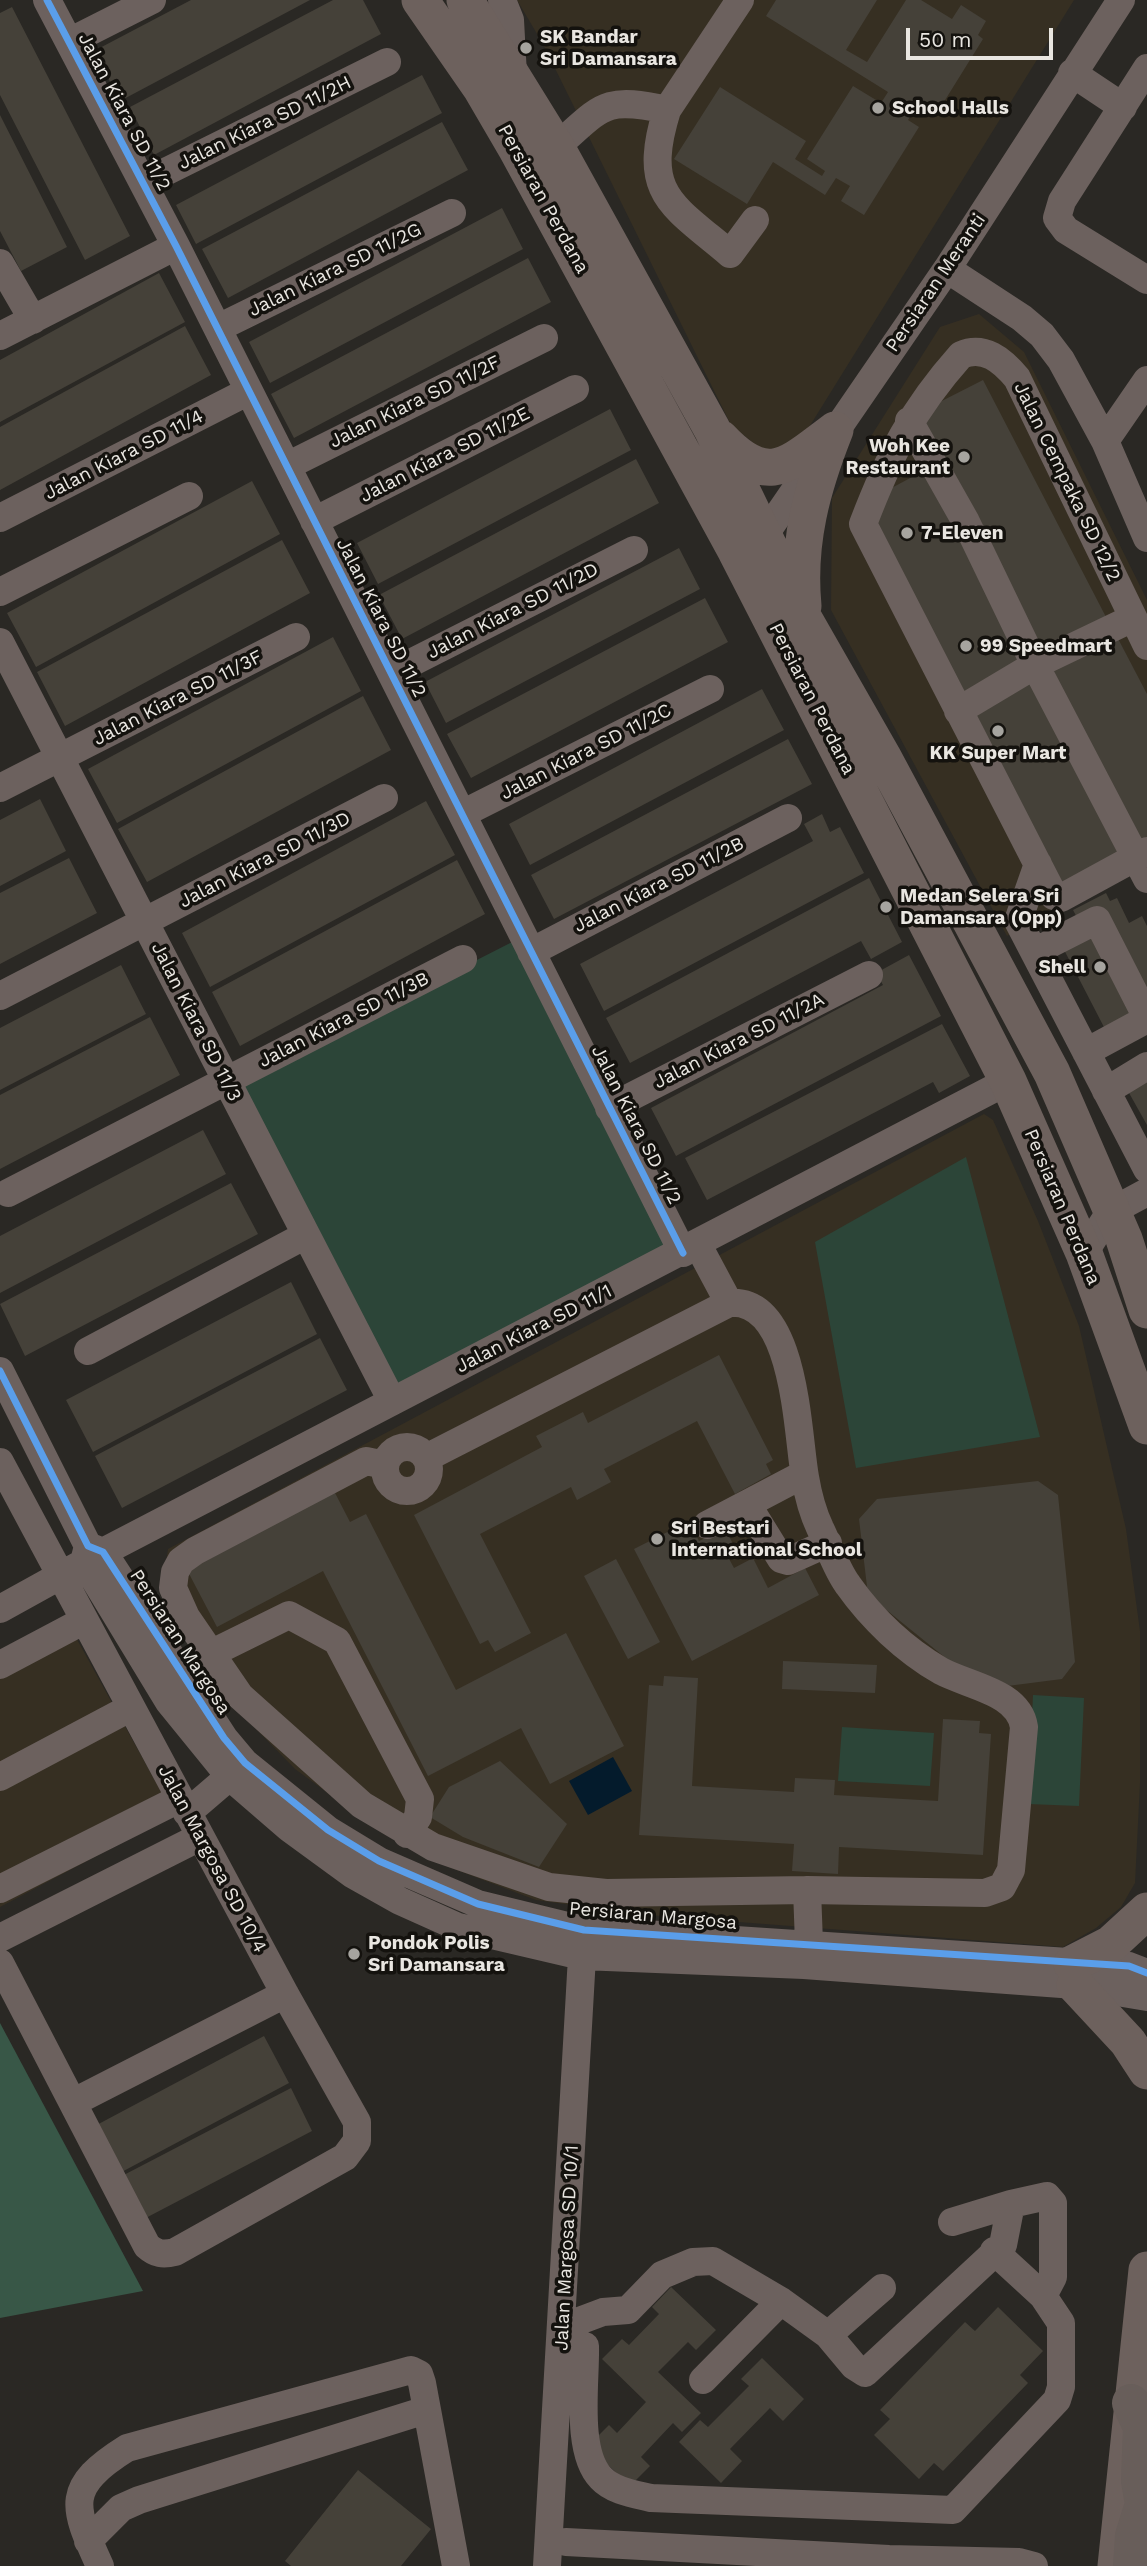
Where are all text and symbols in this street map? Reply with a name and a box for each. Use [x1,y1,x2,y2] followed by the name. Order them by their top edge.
[909,14,1056,58] scale bar
[540,26,677,70] place label: SK Bandar Sri Damansara
[919,27,971,52] text: 50 m
[73,29,175,195] street label: Jalan Kiara SD 11/2
[518,40,534,56] marker: SK Bandar Sri Damansara
[175,71,355,175] street label: Jalan Kiara SD 11/2H
[892,97,1009,119] place label: School Halls
[870,100,886,116] marker: School Halls
[493,120,593,278] street label: Persiaran Perdana
[881,209,991,357] street label: Persiaran Meranti
[245,218,425,322] street label: Jalan Kiara SD 11/2G
[326,351,504,453] street label: Jalan Kiara SD 11/2F
[1009,379,1125,585] street label: Jalan Cempaka SD 12/2
[356,402,534,508] street label: Jalan Kiara SD 11/2E
[41,405,207,505] street label: Jalan Kiara SD 11/4
[846,435,950,479] place label: Woh Kee Restaurant
[956,449,972,465] marker: Woh Kee Restaurant
[921,522,1004,544] place label: 7-Eleven
[899,525,915,541] marker: 7-Eleven
[331,535,431,701] street label: Jalan Kiara SD 11/2
[424,558,602,664] street label: Jalan Kiara SD 11/2D
[764,619,860,779] street label: Persiaran Perdana
[980,635,1112,657] place label: 99 Speedmart
[958,638,974,654] marker: 99 Speedmart
[89,645,267,751] street label: Jalan Kiara SD 11/3F
[497,699,675,805] street label: Jalan Kiara SD 11/2C
[990,723,1006,739] marker: KK Super Mart
[930,742,1066,764] place label: KK Super Mart
[176,807,354,913] street label: Jalan Kiara SD 11/3D
[570,832,748,938] street label: Jalan Kiara SD 11/2B
[900,885,1062,929] place label: Medan Selera Sri Damansara (Opp)
[878,899,894,915] marker: Medan Selera Sri Damansara (Opp)
[146,939,246,1105] street label: Jalan Kiara SD 11/3
[1039,956,1086,978] place label: Shell
[1092,959,1108,975] marker: Shell
[255,967,433,1073] street label: Jalan Kiara SD 11/3B
[650,988,828,1094] street label: Jalan Kiara SD 11/2A
[586,1042,686,1208] street label: Jalan Kiara SD 11/2
[1019,1126,1105,1288] street label: Persiaran Perdana
[452,1280,616,1378] street label: Jalan Kiara SD 11/1
[671,1517,862,1561] place label: Sri Bestari International School
[649,1531,665,1547] marker: Sri Bestari International School
[125,1565,235,1719] street label: Persiaran Margosa
[153,1761,271,1957] street label: Jalan Margosa SD 10/4
[568,1897,738,1935] street label: Persiaran Margosa
[368,1932,505,1976] place label: Pondok Polis Sri Damansara
[346,1946,362,1962] marker: Pondok Polis Sri Damansara
[550,2145,584,2351] street label: Jalan Margosa SD 10/1

